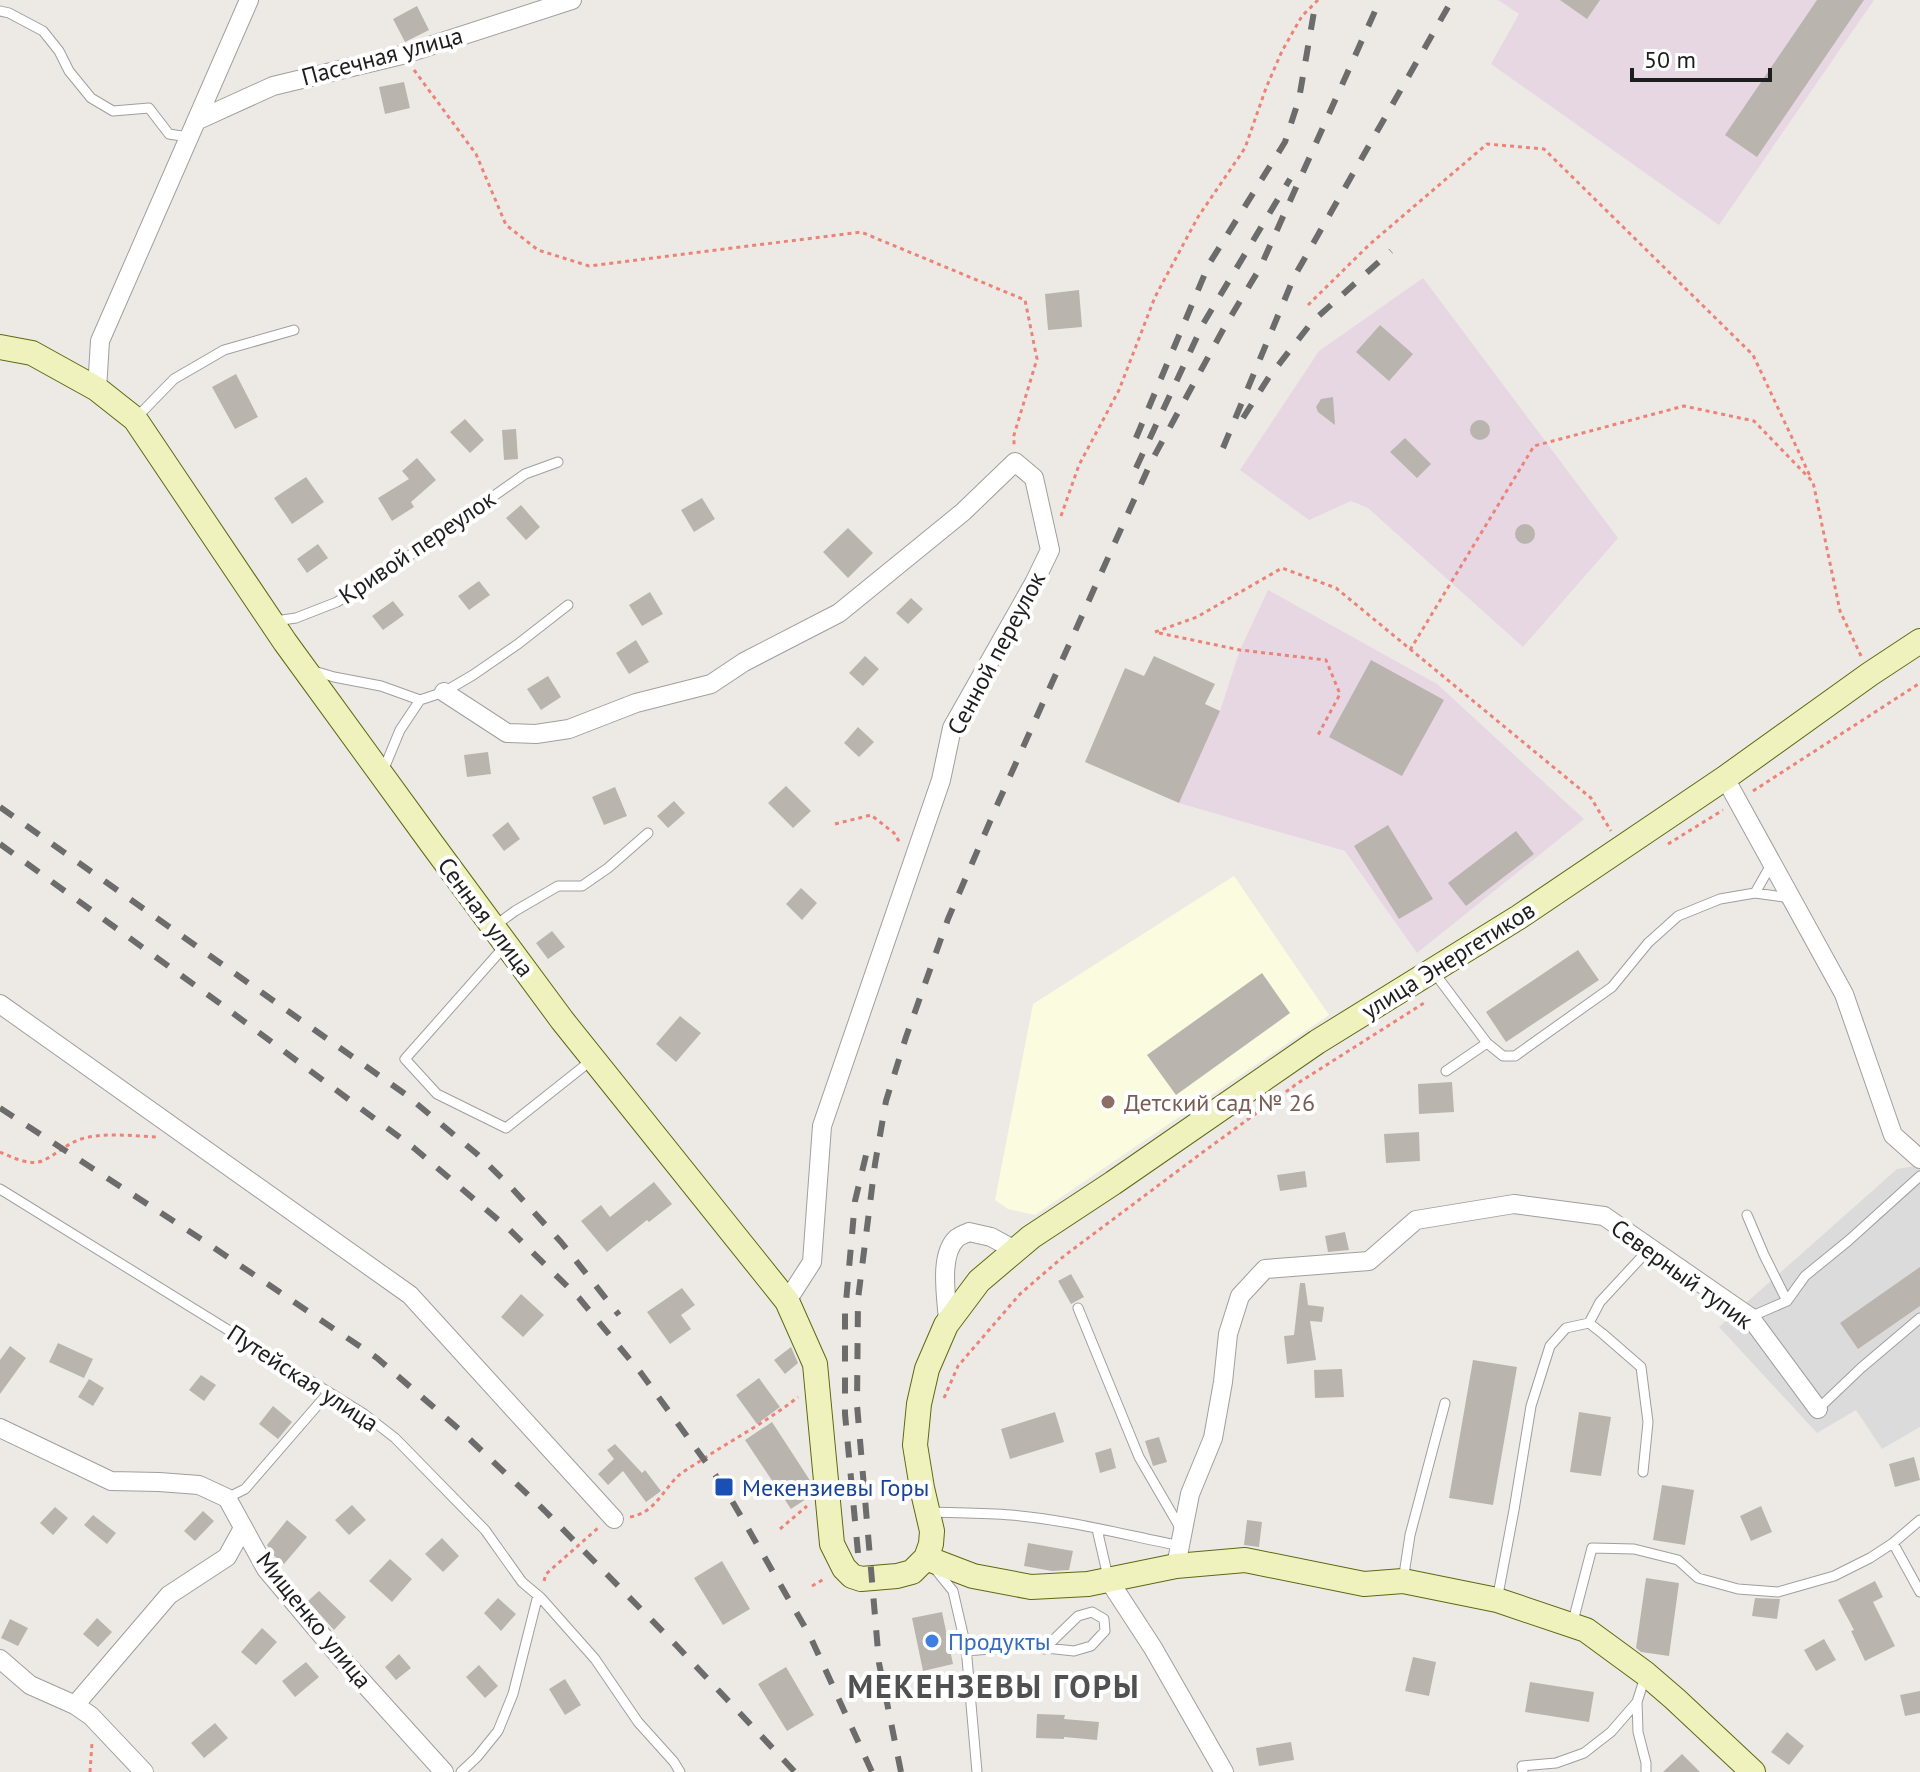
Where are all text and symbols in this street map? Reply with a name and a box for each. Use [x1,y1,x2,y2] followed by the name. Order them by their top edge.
[298,20,466,92] street label: Пасечная улица
[1632,32,1770,82] scale bar
[1644,44,1696,75] text: 50 m
[333,483,502,611] street label: Кривой переулок
[940,566,1052,740] street label: Сенной переулок
[431,851,541,983] street label: Сенная улица
[1355,894,1541,1026] street label: улица Энергетиков
[1124,1087,1315,1118] place label: Детский сад № 26
[1099,1093,1117,1111] marker: Детский сад № 26
[1605,1212,1760,1336] street label: Северный тупик
[221,1317,385,1439] street label: Путейская улица
[742,1472,929,1503] place label: Мекензиевы Горы
[713,1476,735,1498] marker: Мекензиевы Горы
[249,1545,379,1695] street label: Мищенко улица
[948,1626,1051,1657] place label: Продукты
[923,1632,941,1650] marker: Продукты
[847,1665,1141,1707] district label: МЕКЕНЗЕВЫ ГОРЫ

